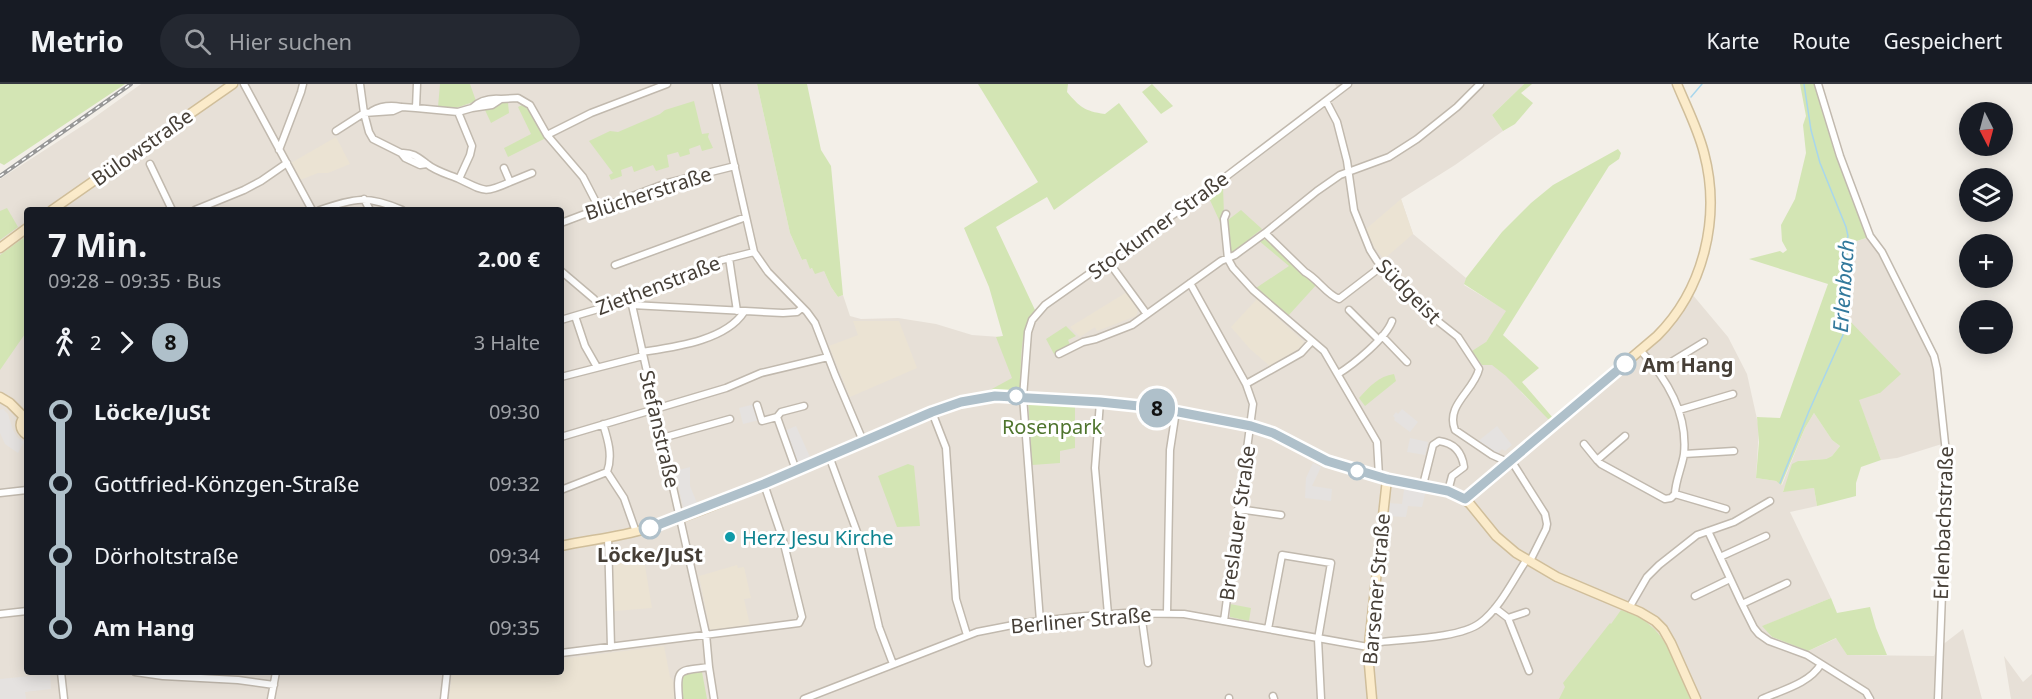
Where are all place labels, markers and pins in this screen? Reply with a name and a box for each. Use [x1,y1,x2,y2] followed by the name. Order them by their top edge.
[1642,351,1733,378] place label: Am Hang
[1614,353,1636,375] marker: Am Hang
[1007,387,1025,405] unlabelled marker
[1348,462,1366,480] unlabelled marker
[639,517,661,539] marker: Löcke/JuSt
[742,524,893,551] place label: Herz Jesu Kirche
[723,530,737,544] marker: Herz Jesu Kirche
[597,541,703,568] place label: Löcke/JuSt

